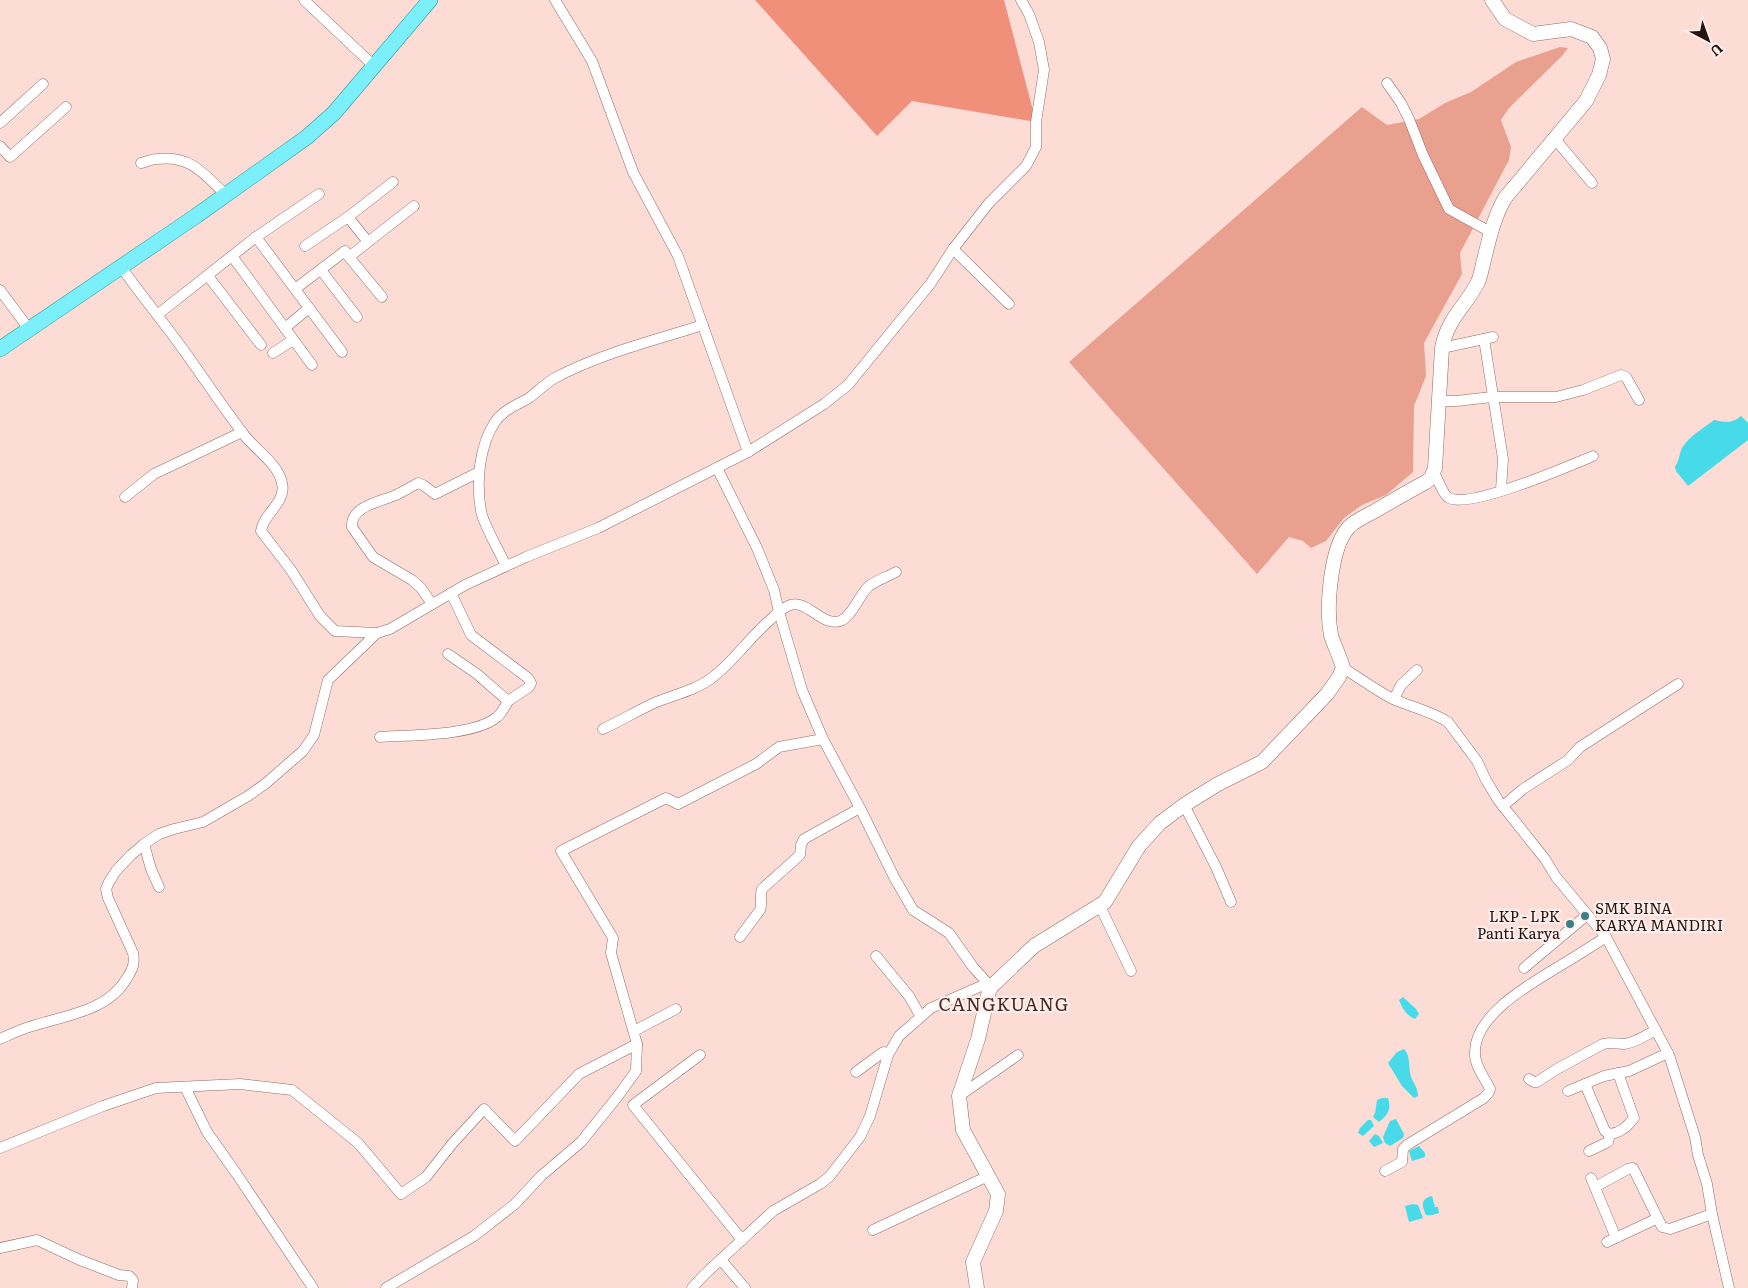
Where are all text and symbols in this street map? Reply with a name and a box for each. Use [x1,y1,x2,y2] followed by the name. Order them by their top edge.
[1683,15,1733,65] north arrow
[1706,39,1728,62] text: U
[1595,896,1723,936] place label: SMK BINA KARYA MANDIRI
[1477,904,1561,944] place label: LKP - LPK Panti Karya
[1579,910,1591,922] marker: SMK BINA KARYA MANDIRI
[1564,918,1576,930] marker: LKP - LPK Panti Karya
[939,990,1069,1017] district label: CANGKUANG

